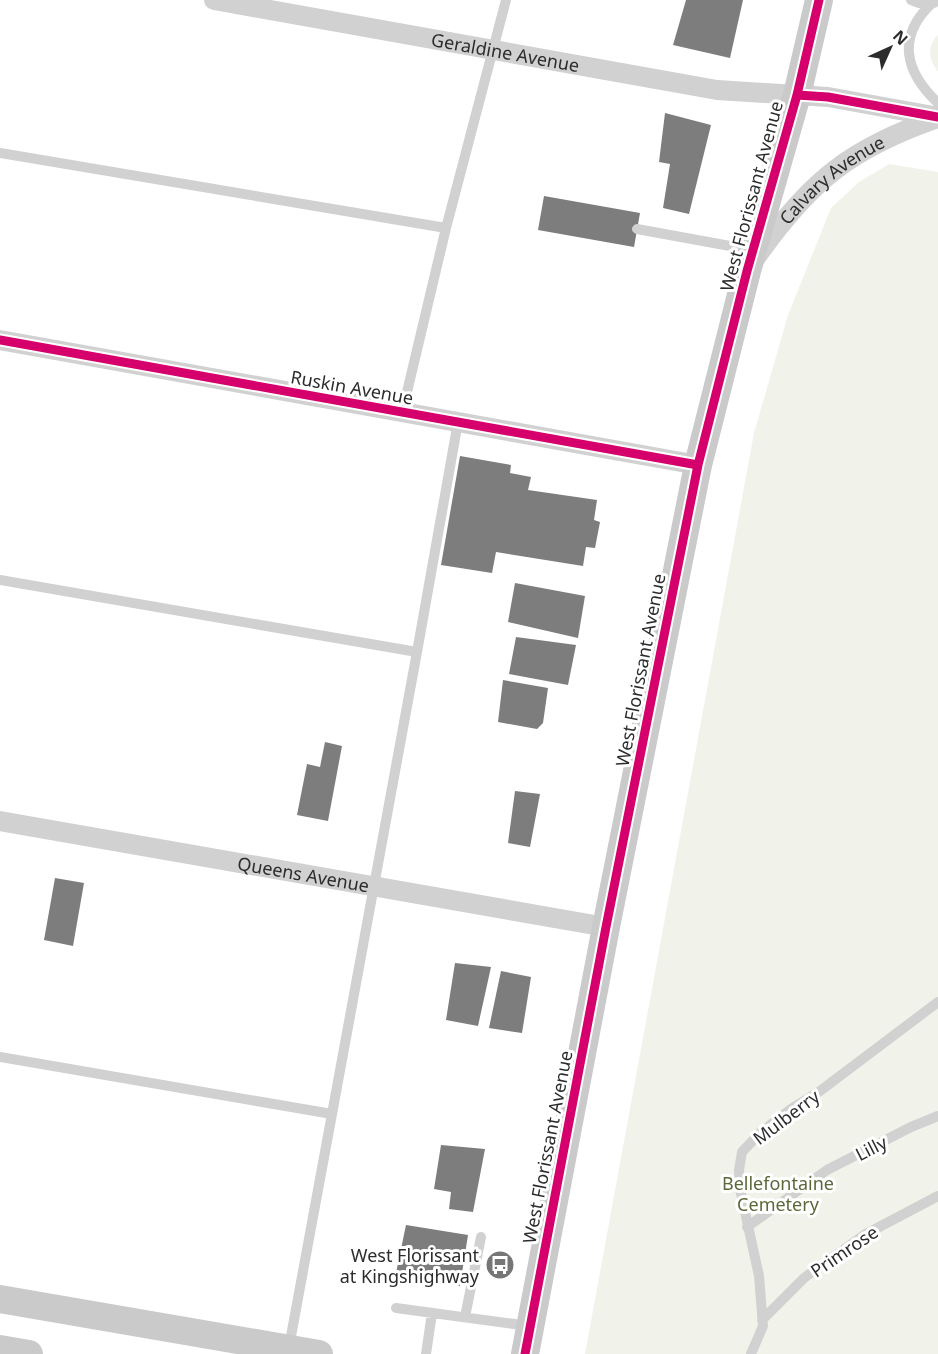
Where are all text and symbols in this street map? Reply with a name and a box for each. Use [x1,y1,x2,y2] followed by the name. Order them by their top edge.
[860,18,920,78] north arrow
[888,25,913,50] text: N
[429,27,581,77] street label: Geraldine Avenue
[714,98,788,294] street label: West Florissant Avenue
[774,130,888,229] street label: Calvary Avenue
[289,364,415,410] street label: Ruskin Avenue
[610,571,670,769] street label: West Florissant Avenue
[236,851,371,897] street label: Queens Avenue
[517,1048,577,1246] street label: West Florissant Avenue
[748,1084,825,1150] street label: Mulberry
[851,1130,892,1166] street label: Lilly
[722,1171,834,1216] park label: Bellefontaine Cemetery
[806,1220,882,1282] street label: Primrose
[340,1243,480,1288] place label: West Florissant at Kingshighway
[484,1249,516,1281] bus stop icon: West Florissant at Kingshighway

